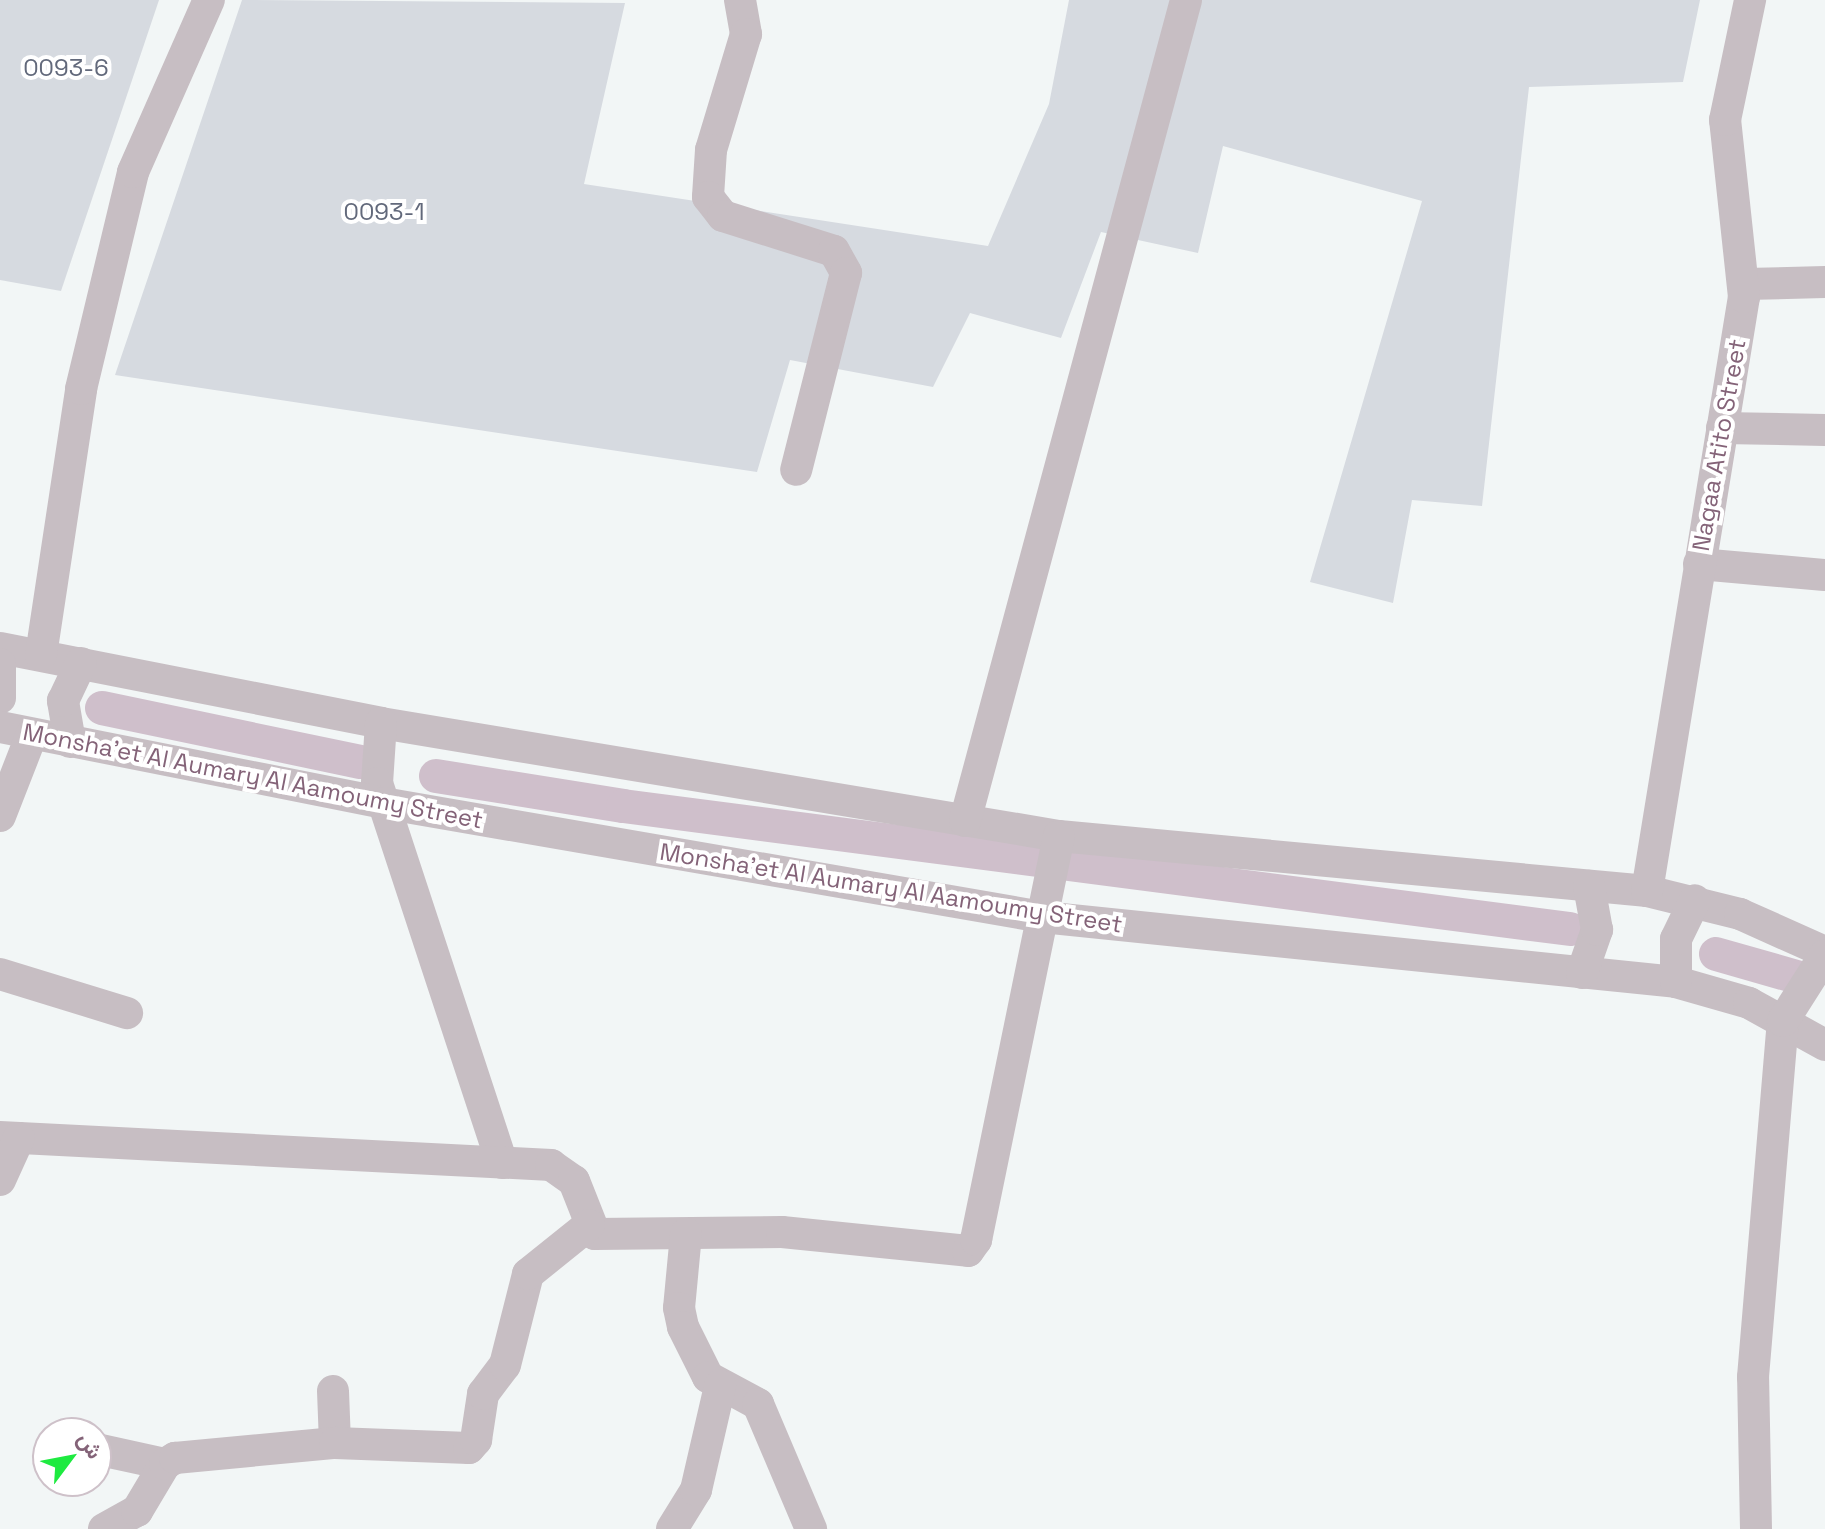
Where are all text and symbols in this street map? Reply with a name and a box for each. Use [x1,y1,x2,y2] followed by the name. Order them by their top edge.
[23,54,109,82] park label: 0093-6
[344,198,424,226] park label: 0093-1
[1686,337,1752,553] street label: Nagaa Atito Street
[20,717,486,835] street label: Monsha'et Al Aumary Al Aamoumy Street
[657,837,1125,939] street label: Monsha'et Al Aumary Al Aamoumy Street
[32,1417,112,1497] north arrow
[72,1427,110,1464] text: ش

